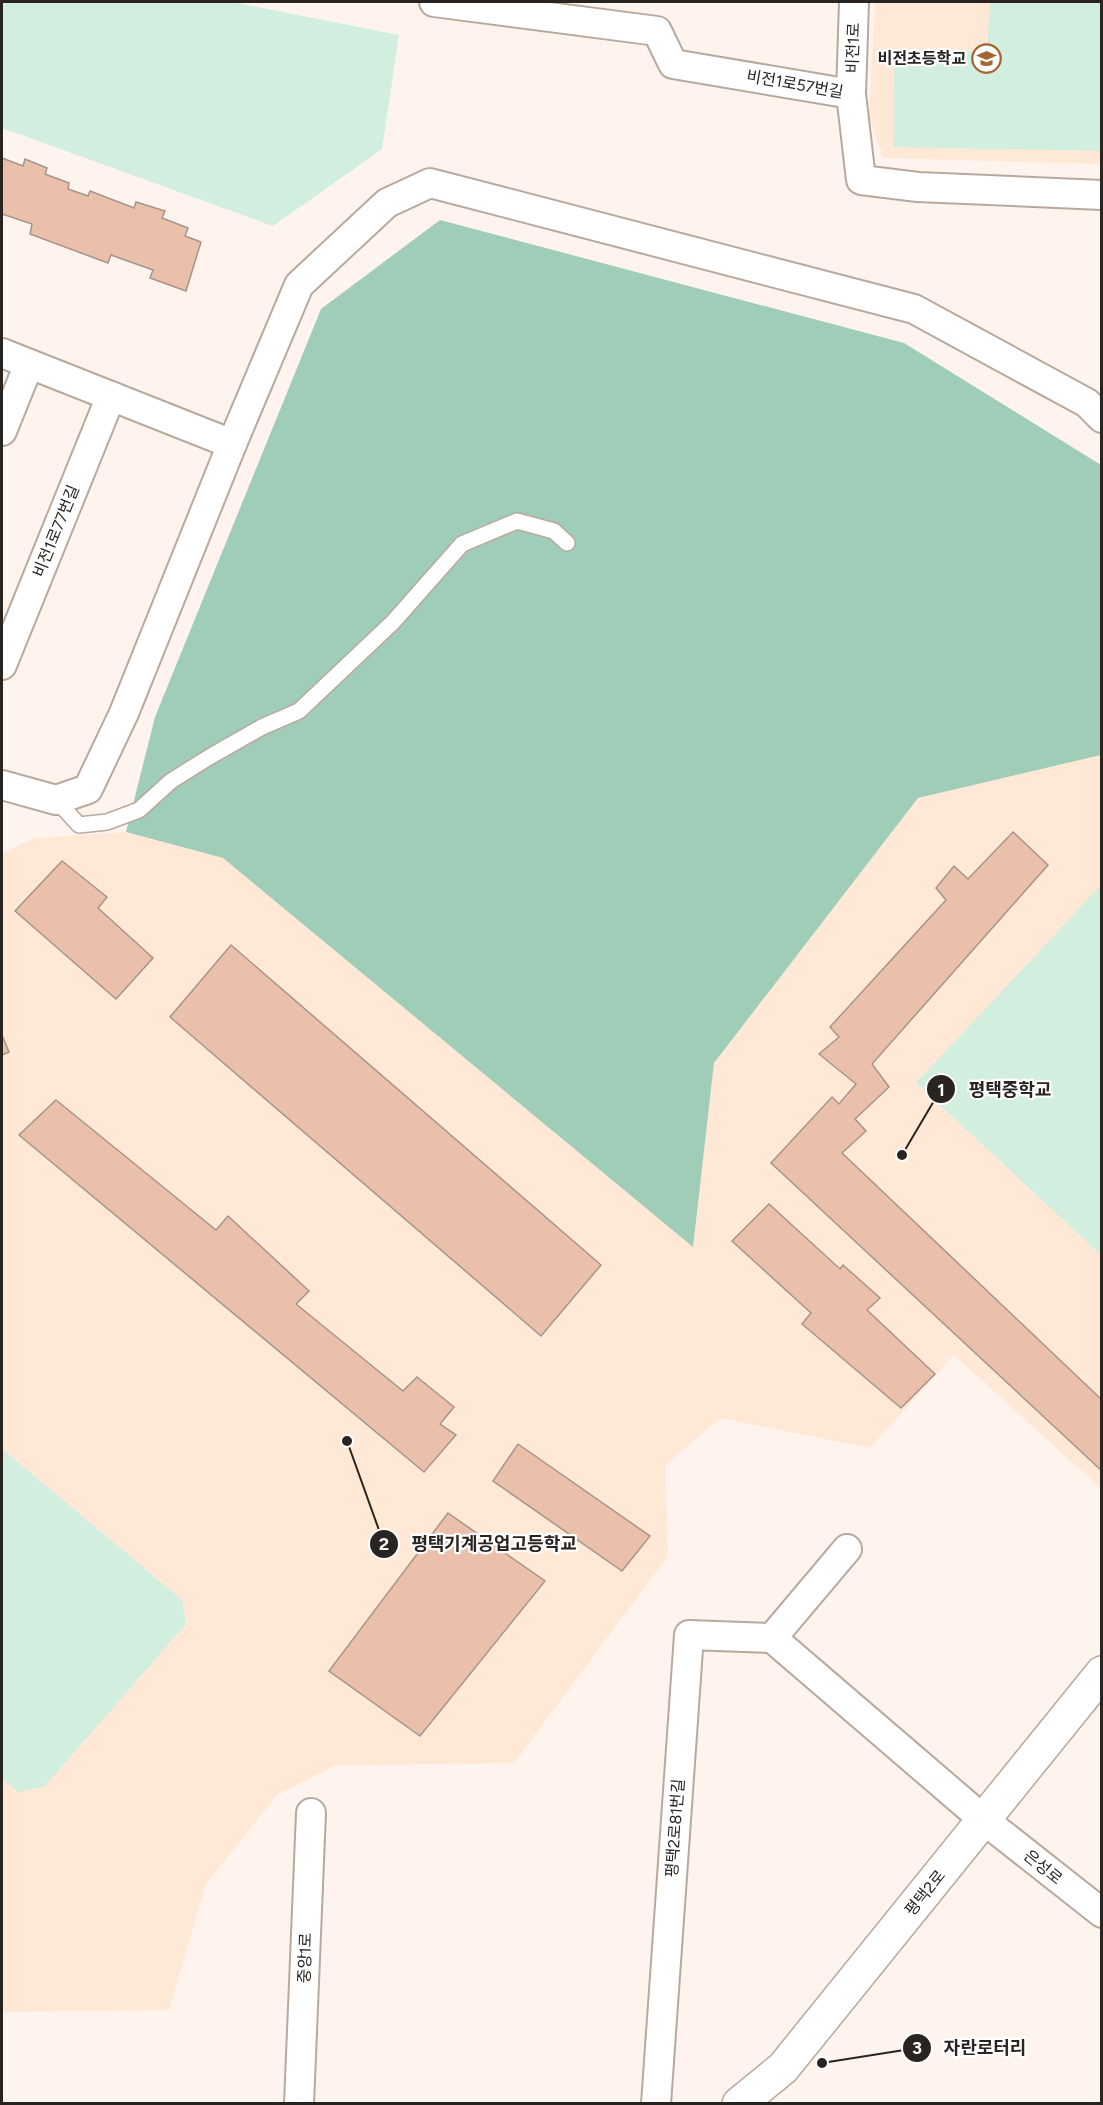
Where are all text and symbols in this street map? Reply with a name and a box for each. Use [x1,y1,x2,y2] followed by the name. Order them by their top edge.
[843,22,863,74] street label: 비전1로
[971,42,1003,74] school or university icon: 비전초등학교
[878,49,966,68] place label: 비전초등학교
[745,66,845,102] street label: 비전1로57번길
[29,482,83,580] street label: 비전1로77번길
[926,1071,1063,1107] callout: 평택중학교
[937,1079,945,1101] text: 1
[969,1079,1051,1101] text: 평택중학교
[369,1526,589,1562] callout: 평택기계공업고등학교
[379,1533,389,1555] text: 2
[411,1533,577,1555] text: 평택기계공업고등학교
[662,1778,688,1878] street label: 평택2로81번길
[1020,1846,1066,1888] street label: 은성로
[901,1866,949,1920] street label: 평택2로
[295,1932,315,1984] street label: 중앙1로
[902,2030,1038,2066] callout: 자란로터리
[912,2037,922,2059] text: 3
[944,2037,1026,2059] text: 자란로터리

